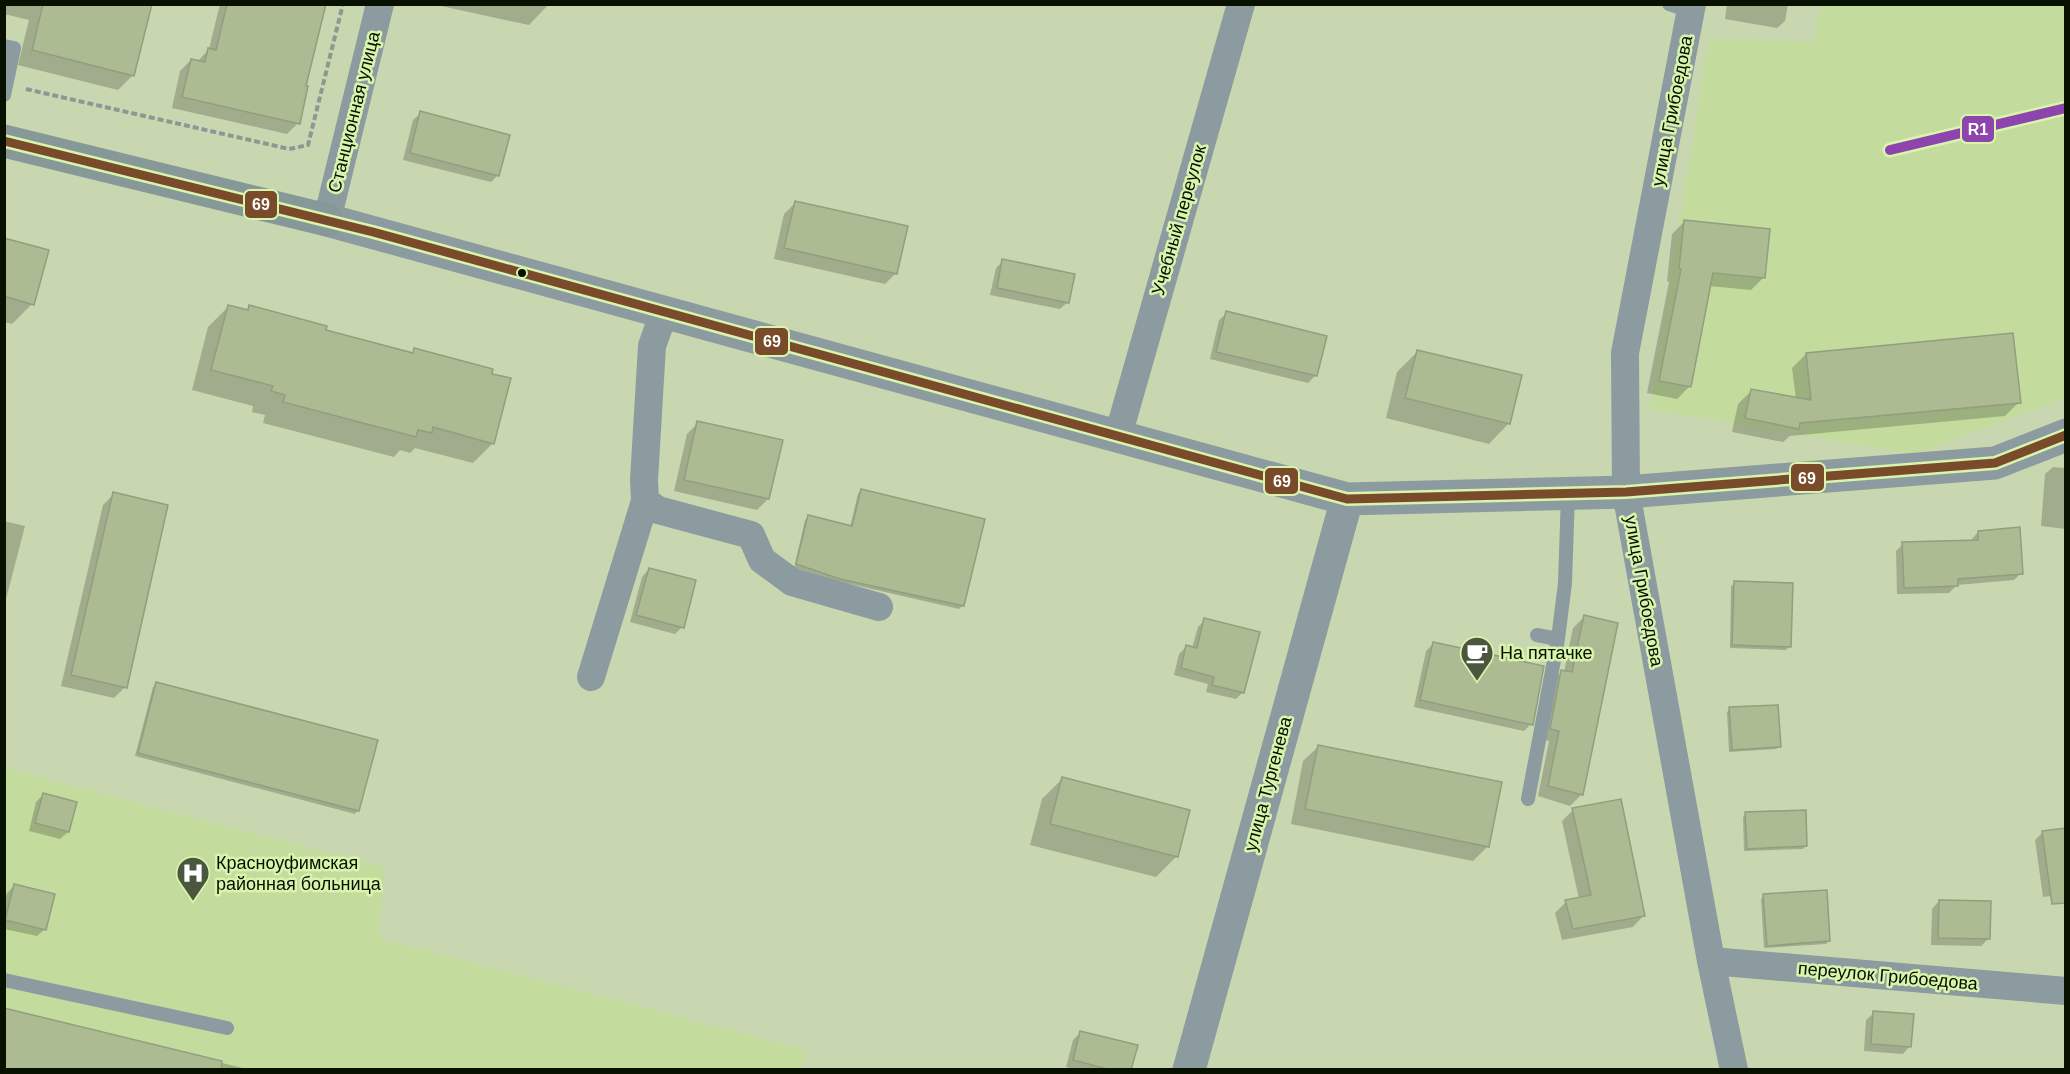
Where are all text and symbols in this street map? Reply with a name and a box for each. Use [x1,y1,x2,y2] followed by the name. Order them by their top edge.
[324,28,384,195] street label: Станционная улица
[1648,33,1697,188] street label: улица Грибоедова
[1961,115,1995,143] line badge: R1
[1968,121,1988,138] text: R1
[1148,142,1210,298] street label: Учебный переулок
[244,190,278,219] line badge: 69
[252,196,270,213] text: 69
[516,267,528,279] unlabelled marker
[754,327,789,356] line badge: 69
[763,333,781,350] text: 69
[1790,463,1825,492] line badge: 69
[1264,467,1299,495] line badge: 69
[1798,470,1816,487] text: 69
[1273,473,1291,490] text: 69
[1621,514,1667,669] street label: улица Грибоедова
[1459,635,1495,682] cafe icon: На пятачке
[1500,643,1593,663] place label: На пятачке
[1240,713,1296,854] street label: улица Тургенева
[216,853,382,894] place label: Красноуфимская районная больница
[175,855,211,902] hospital icon: Красноуфимская районная больница
[1797,958,1980,994] street label: переулок Грибоедова

